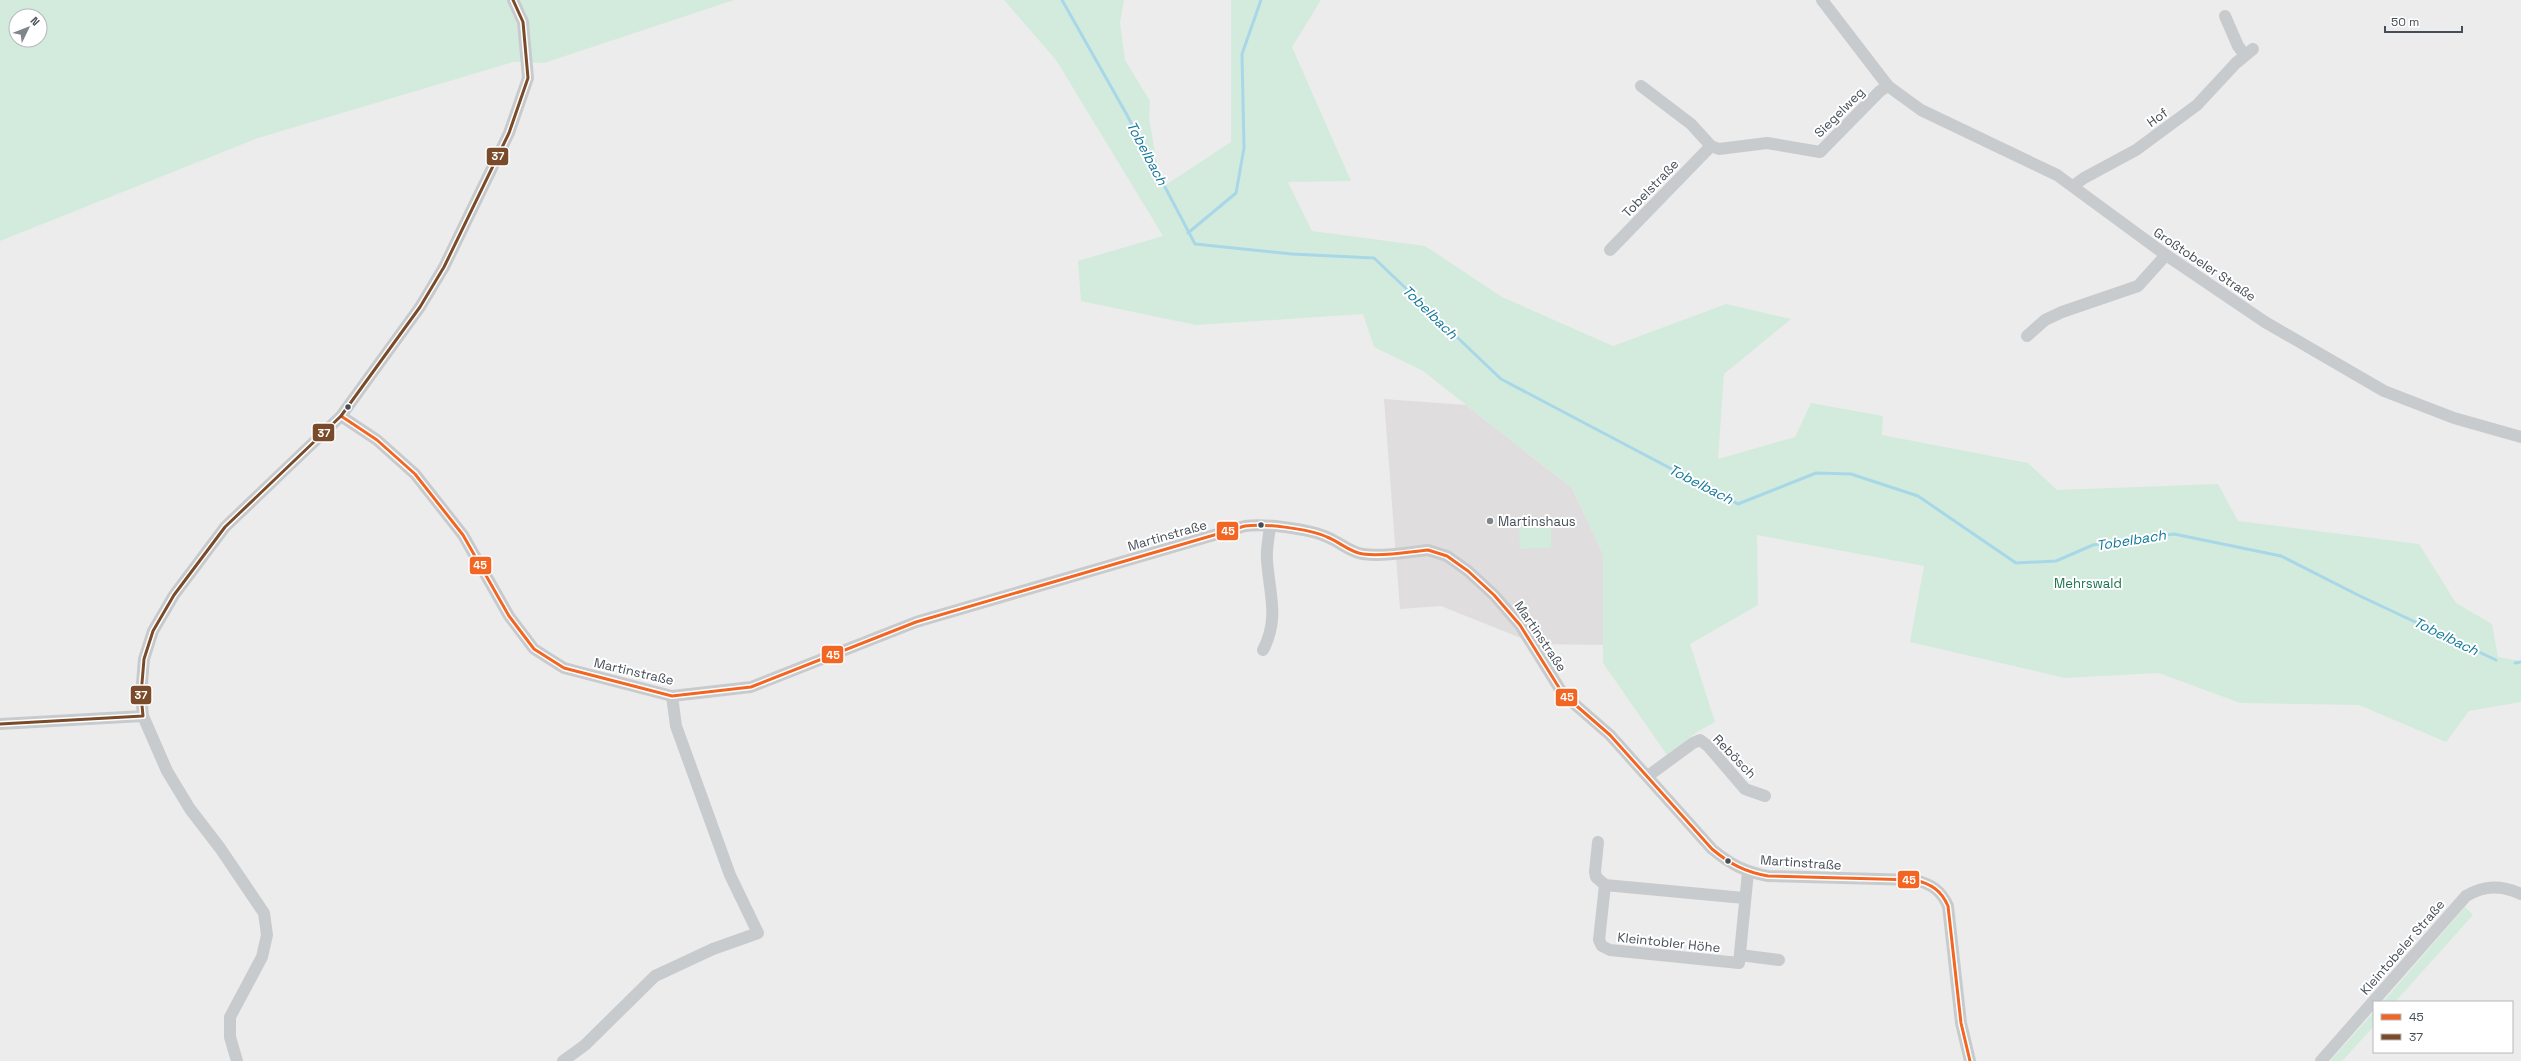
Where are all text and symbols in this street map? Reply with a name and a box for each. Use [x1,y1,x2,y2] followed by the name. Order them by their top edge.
[8,8,48,48] north arrow
[2385,8,2462,34] scale bar
[28,14,43,29] text: N
[2391,14,2419,30] text: 50 m
[1811,84,1868,141] street label: Siegelweg
[2143,104,2171,131] street label: Hof
[1123,118,1172,189] water label: Tobelbach
[486,147,509,166] line badge: 37
[492,149,504,163] text: 37
[1618,156,1682,221] street label: Tobelstraße
[2150,224,2259,305] street label: Großtobeler Straße
[1399,281,1462,343] water label: Tobelbach
[343,402,353,412] unlabelled marker
[312,423,335,442] line badge: 37
[318,426,330,440] text: 37
[1666,460,1737,508] water label: Tobelbach
[1498,513,1576,530] place label: Martinshaus
[1126,516,1209,555] street label: Martinstraße
[1485,516,1495,526] marker: Martinshaus
[1256,520,1266,530] unlabelled marker
[1216,521,1239,541] line badge: 45
[1221,524,1235,538] text: 45
[2095,526,2167,554] water label: Tobelbach
[469,556,492,575] line badge: 45
[473,558,487,572] text: 45
[2054,575,2122,592] park label: Mehrswald
[1511,598,1570,675] street label: Martinstraße
[2411,613,2482,660] water label: Tobelbach
[821,645,844,664] line badge: 45
[826,648,840,662] text: 45
[592,654,675,689] street label: Martinstraße
[130,685,152,705] line badge: 37
[135,688,147,702] text: 37
[1555,688,1578,707] line badge: 45
[1560,690,1574,704] text: 45
[1709,731,1760,782] street label: Rebösch
[1760,851,1842,874] street label: Martinstraße
[1723,856,1733,866] unlabelled marker
[1897,870,1920,889] line badge: 45
[1902,873,1916,887] text: 45
[2356,896,2448,998] street label: Kleintobeler Straße
[1617,929,1721,956] street label: Kleintobler Höhe
[2373,1001,2513,1053] legend
[2409,1009,2424,1025] text: 45
[2409,1029,2423,1045] text: 37

